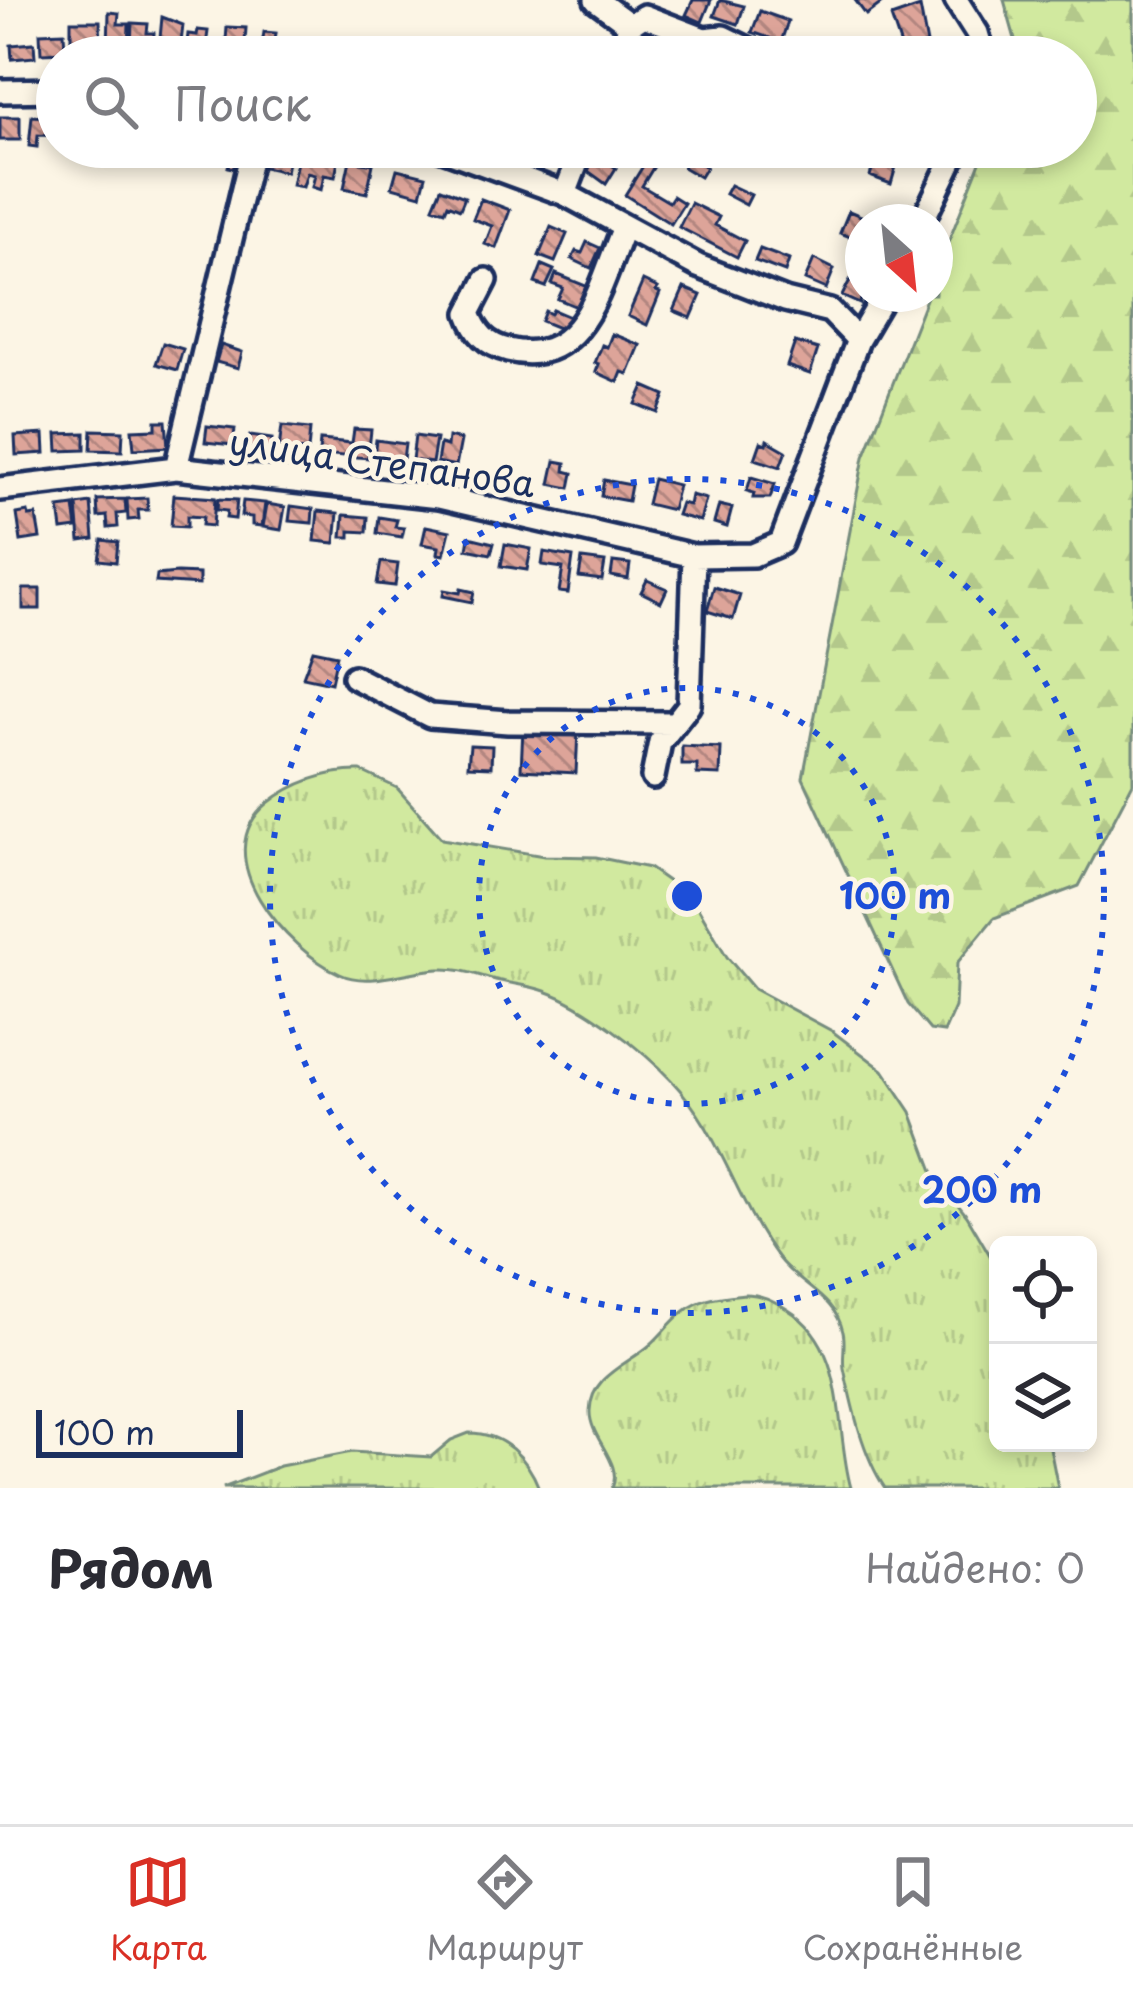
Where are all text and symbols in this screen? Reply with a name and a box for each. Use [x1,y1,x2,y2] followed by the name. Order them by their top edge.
[36,36,1097,168] search box
[174,68,311,136] text: Поиск
[78,69,144,135] icon: search
[845,204,953,312] north arrow
[226,413,539,509] street label: улица Степанова
[839,867,951,921] text: 100 m
[666,875,708,917] centre of rings
[922,1161,1042,1215] text: 200 m
[989,1236,1097,1452] map controls
[989,1236,1097,1344] button: locate
[989,1344,1097,1452] button: layers
[36,1404,243,1457] scale bar
[54,1406,155,1456] text: 100 m
[48,1528,214,1605] text: Рядом
[865,1537,1085,1596] text: Найдено: 0
[110,1849,207,1971] tab: Карта
[427,1849,583,1971] tab: Маршрут
[802,1849,1023,1971] tab: Сохранённые

